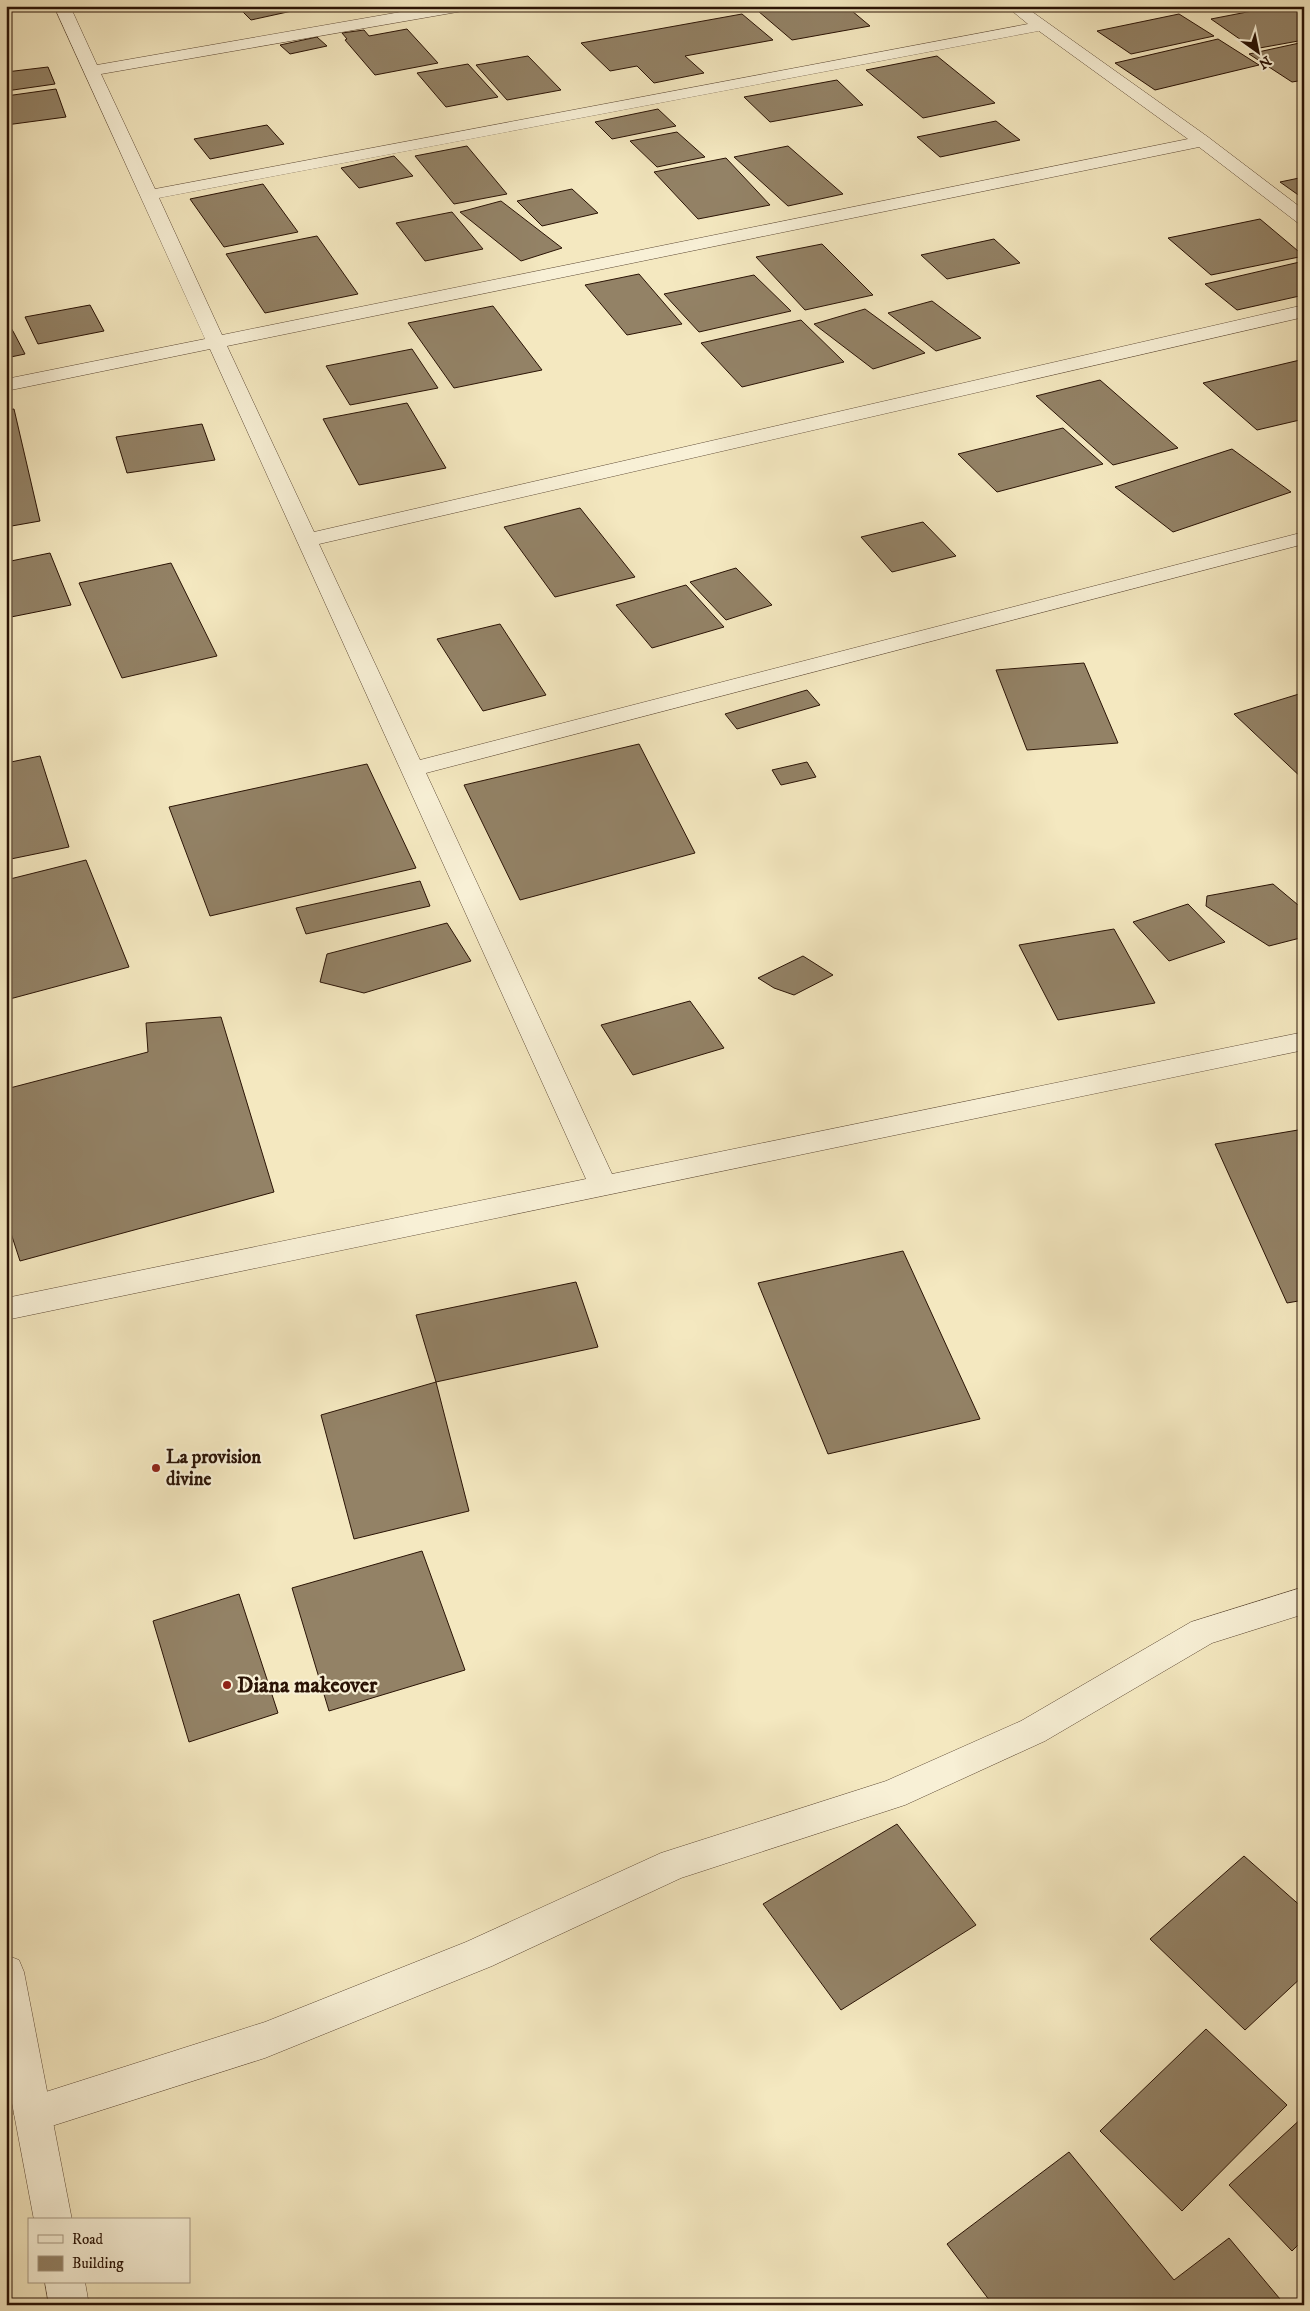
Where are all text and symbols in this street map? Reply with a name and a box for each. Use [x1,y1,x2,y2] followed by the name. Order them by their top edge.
[1232,28,1282,78] north arrow
[1254,51,1274,73] text: N
[166,1446,262,1491] place label: La provision divine
[150,1462,162,1474] marker: La provision divine
[237,1672,378,1699] place label: Diana makeover
[221,1679,233,1691] marker: Diana makeover
[28,2218,190,2284] legend
[72,2230,104,2249] text: Road
[72,2254,124,2273] text: Building

